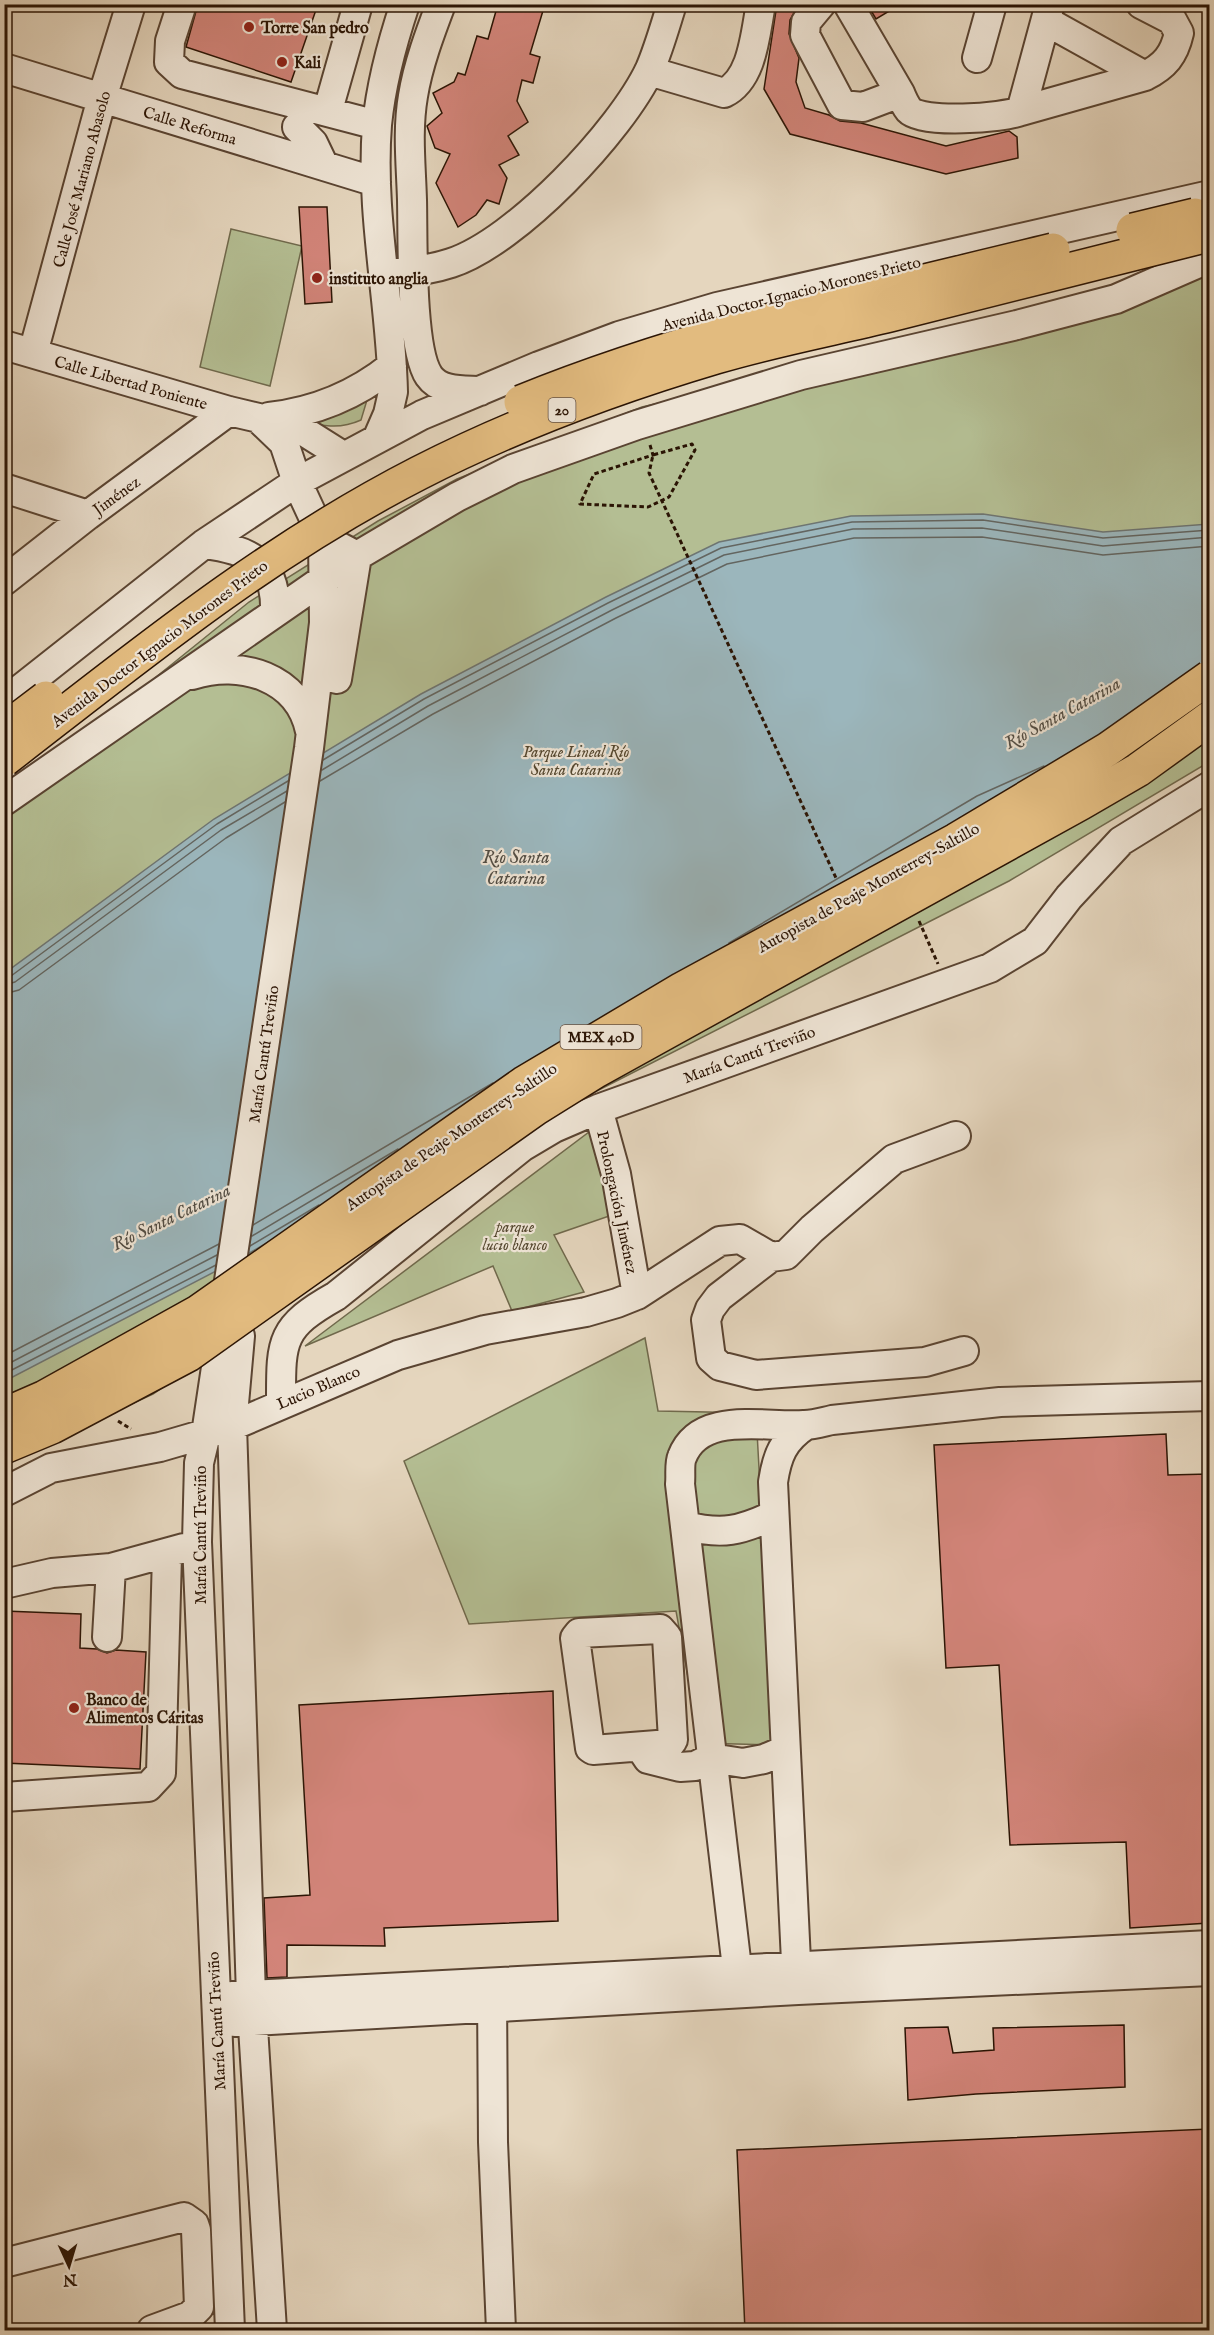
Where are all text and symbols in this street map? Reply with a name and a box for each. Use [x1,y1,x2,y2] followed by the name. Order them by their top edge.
[260,19,369,39] place label: Torre San pedro
[242,20,256,34] marker: Torre San pedro
[294,54,322,74] place label: Kali
[275,55,289,69] marker: Kali
[50,89,116,270] street label: Calle José Mariano Abasolo
[140,103,239,151] street label: Calle Reforma
[659,253,923,337] street label: Avenida Doctor Ignacio Morones Prieto
[329,270,429,290] place label: instituto anglia
[310,271,324,285] marker: instituto anglia
[51,352,209,415] street label: Calle Libertad Poniente
[548,398,576,422] road number: 20
[88,473,145,522] street label: Jiménez
[47,556,273,733] street label: Avenida Doctor Ignacio Morones Prieto
[1001,673,1125,756] water label: Río Santa Catarina
[523,743,630,781] park label: Parque Lineal Río Santa Catarina
[754,819,984,959] street label: Autopista de Peaje Monterrey-Saltillo
[483,847,549,891] water label: Río Santa Catarina
[245,984,285,1124] street label: María Cantú Treviño
[681,1023,819,1089] street label: María Cantú Treviño
[560,1025,642,1049] road number: MEX 40D
[342,1059,562,1217] street label: Autopista de Peaje Monterrey-Saltillo
[591,1129,641,1276] street label: Prolongación Jiménez
[109,1180,235,1257] water label: Río Santa Catarina
[483,1218,548,1256] park label: parque lucio blanco
[274,1362,364,1415] street label: Lucio Blanco
[192,1465,212,1604] street label: María Cantú Treviño
[85,1691,204,1729] place label: Banco de Alimentos Cáritas
[67,1701,81,1715] marker: Banco de Alimentos Cáritas
[204,1951,232,2091] street label: María Cantú Treviño
[39,2236,99,2296] north arrow
[62,2268,79,2289] text: N

